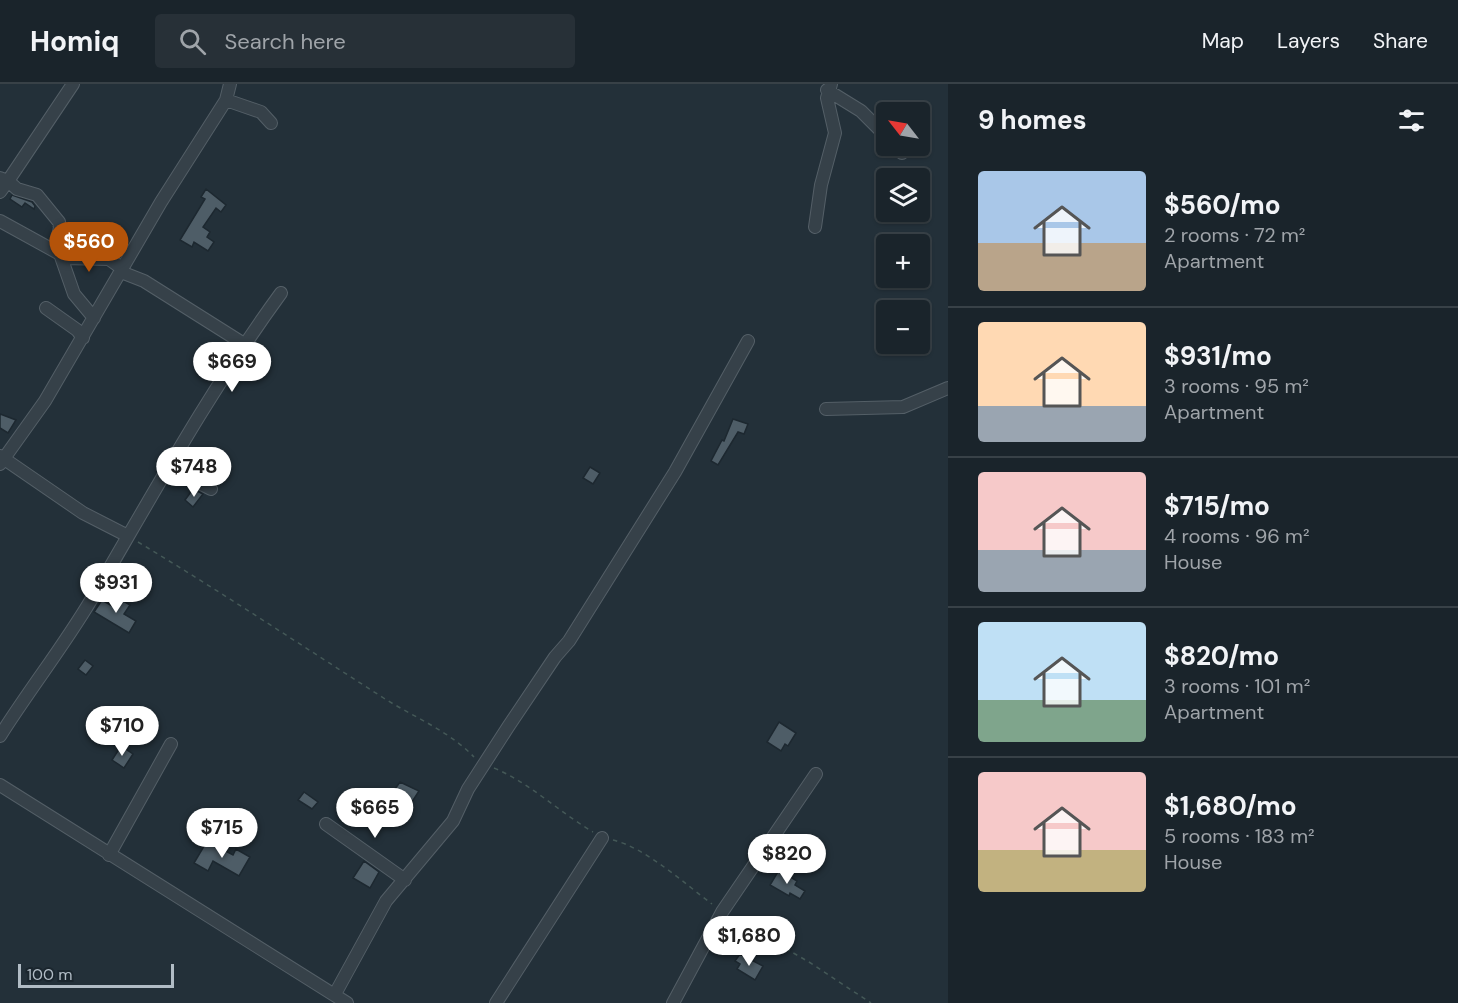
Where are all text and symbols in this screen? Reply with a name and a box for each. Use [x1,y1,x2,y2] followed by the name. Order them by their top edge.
[155,14,575,68] search box
[30,23,119,60] text: Homiq
[176,25,209,58] icon: search
[224,27,346,56] text: Search here
[1202,27,1244,55] text: Map
[1277,27,1340,55] text: Layers
[1373,27,1428,55] text: Share
[876,102,930,156] north arrow
[876,102,930,354] map controls
[978,103,1087,137] text: 9 homes
[1395,104,1428,137] icon: filters
[876,168,930,222] button: layers
[1164,188,1281,222] text: $560/mo
[1026,195,1098,267] icon: home
[53,222,125,273] pin: $560
[1164,222,1305,248] text: 2 rooms · 72 m²
[63,228,115,254] text: $560
[876,234,930,288] button: +
[1164,248,1264,274] text: Apartment
[876,300,930,354] button: −
[1164,339,1272,373] text: $931/mo
[196,342,268,393] pin: $669
[1026,346,1098,418] icon: home
[207,348,257,374] text: $669
[1164,373,1309,399] text: 3 rooms · 95 m²
[1164,399,1264,425] text: Apartment
[158,447,230,498] pin: $748
[170,453,218,479] text: $748
[1164,489,1270,523] text: $715/mo
[1026,496,1098,568] icon: home
[1164,523,1310,549] text: 4 rooms · 96 m²
[1164,549,1222,575] text: House
[80,563,152,614] pin: $931
[94,569,138,595] text: $931
[1164,639,1279,673] text: $820/mo
[1026,646,1098,718] icon: home
[1164,673,1310,699] text: 3 rooms · 101 m²
[1164,699,1264,725] text: Apartment
[86,706,158,757] pin: $710
[100,712,144,738] text: $710
[339,788,411,839] pin: $665
[1164,789,1297,823] text: $1,680/mo
[350,794,400,820] text: $665
[1026,796,1098,868] icon: home
[186,808,258,859] pin: $715
[201,814,243,840] text: $715
[1164,823,1315,849] text: 5 rooms · 183 m²
[751,834,823,885] pin: $820
[762,840,812,866] text: $820
[1164,849,1222,875] text: House
[700,916,798,967] pin: $1,680
[717,922,781,948] text: $1,680
[18,961,174,988] scale bar
[27,964,72,985] text: 100 m

